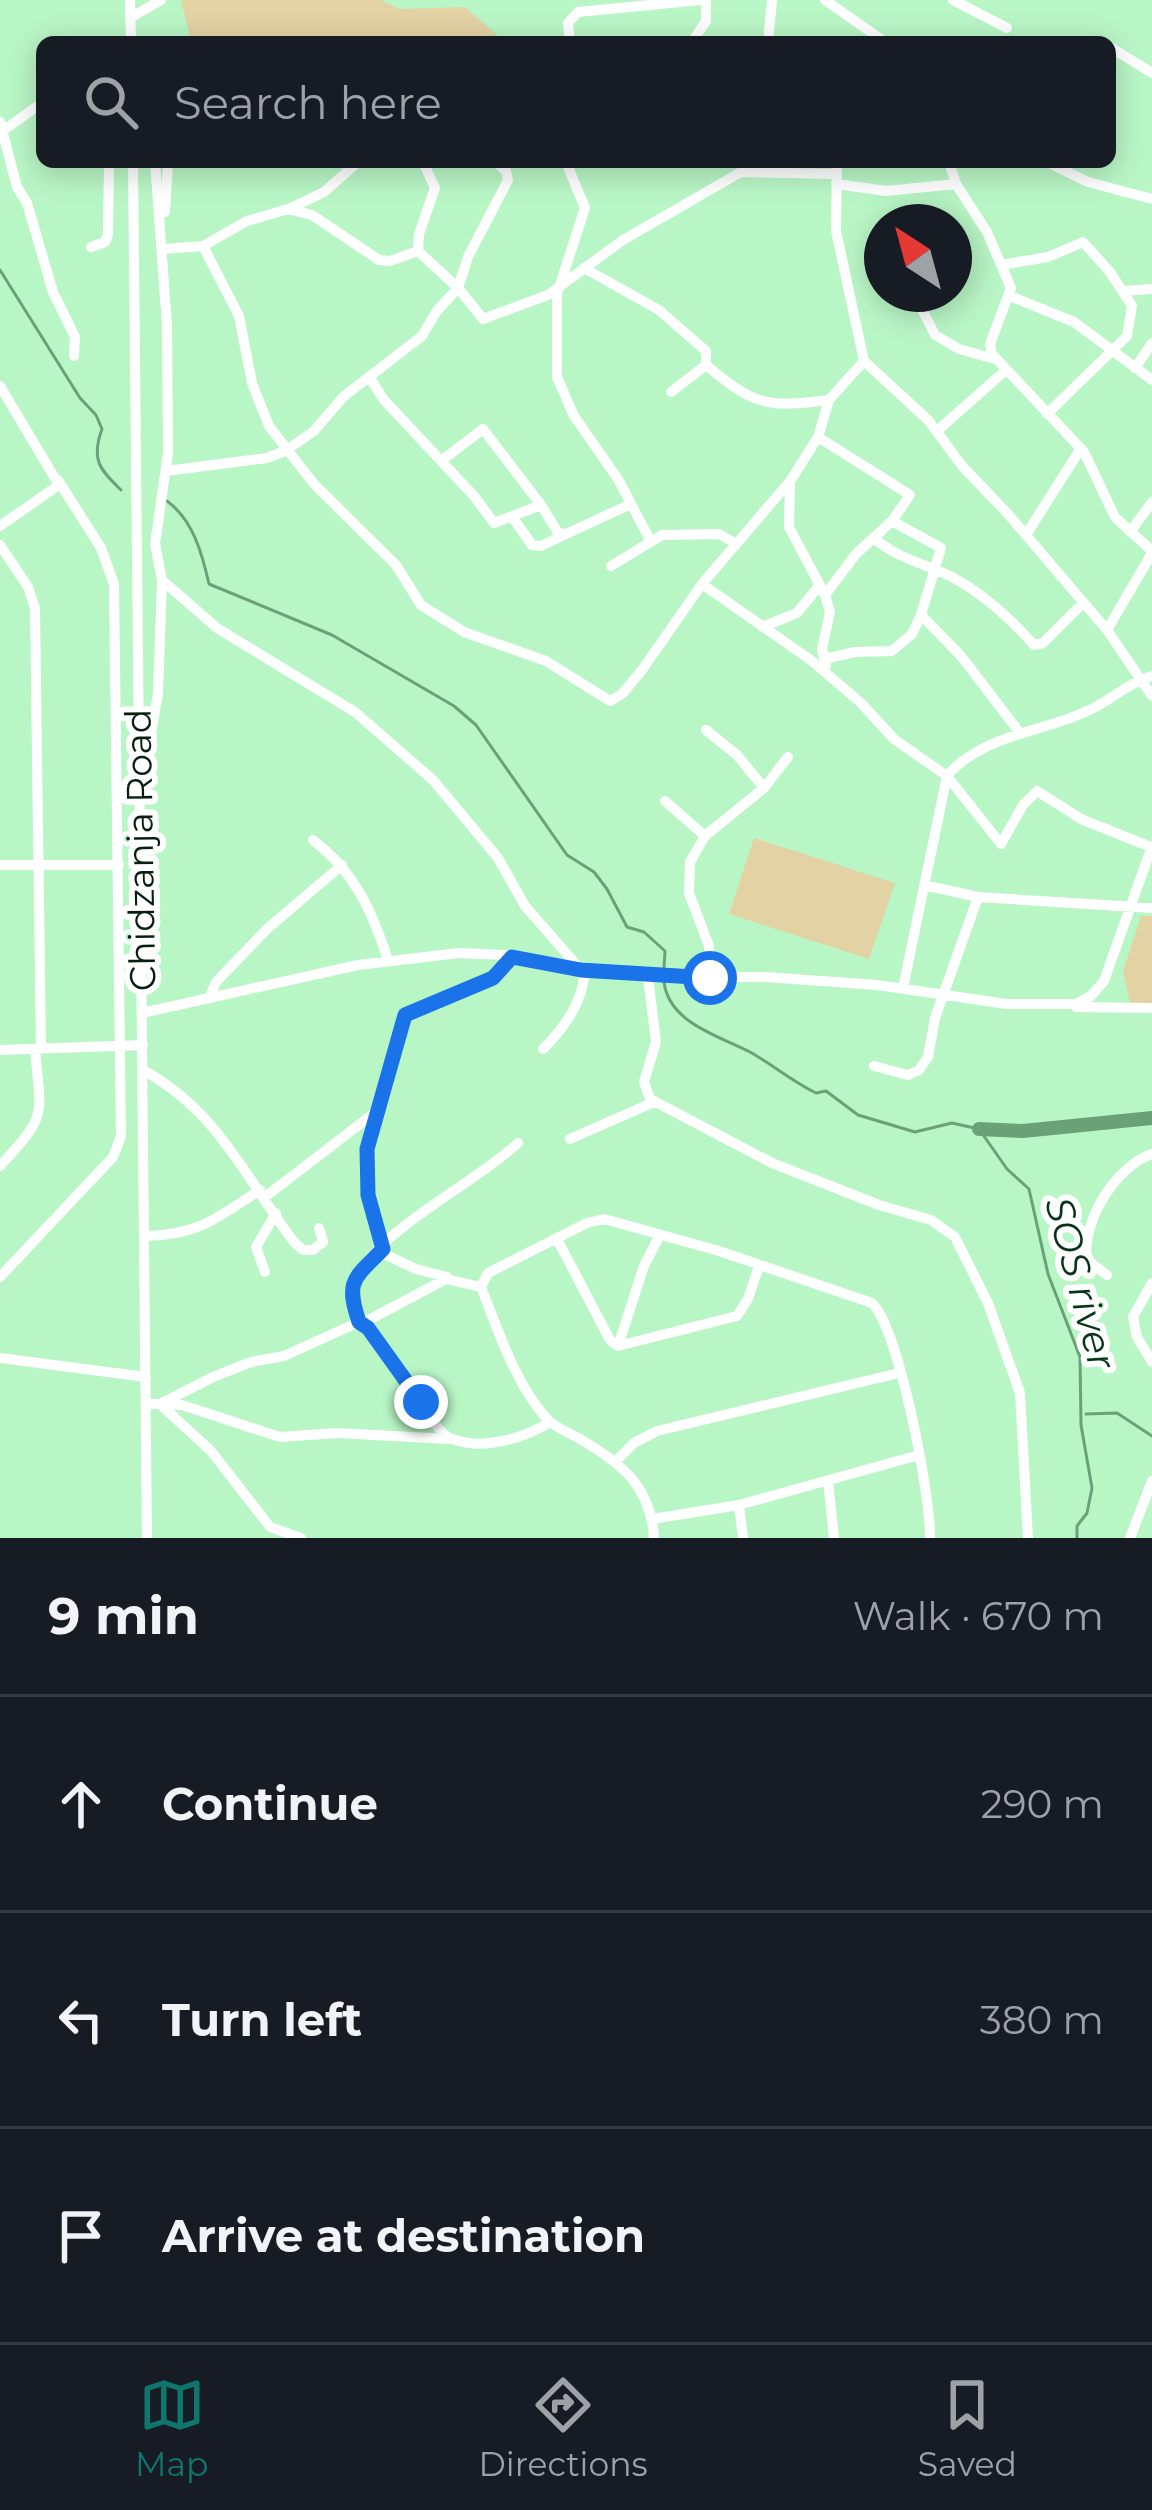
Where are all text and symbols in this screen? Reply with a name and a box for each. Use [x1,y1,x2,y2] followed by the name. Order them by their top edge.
[36,36,1116,168] search box
[78,69,144,135] icon: search
[174,75,442,130] text: Search here
[864,204,972,312] north arrow
[116,708,164,992] street label: Chidzanja Road
[683,951,737,1005] route start
[1035,1192,1127,1376] water label: SOS river
[394,1375,448,1429] route end
[48,1585,199,1647] text: 9 min
[853,1592,1104,1640] text: Walk · 670 m
[48,1771,114,1837] icon: ahead
[162,1776,378,1831] text: Continue
[981,1780,1104,1828] text: 290 m
[48,1987,114,2053] icon: left
[162,1992,362,2047] text: Turn left
[980,1996,1104,2044] text: 380 m
[48,2203,114,2269] icon: arrive
[162,2208,645,2263] text: Arrive at destination
[135,2372,208,2484] tab: Map
[479,2372,648,2484] tab: Directions
[918,2372,1017,2484] tab: Saved

